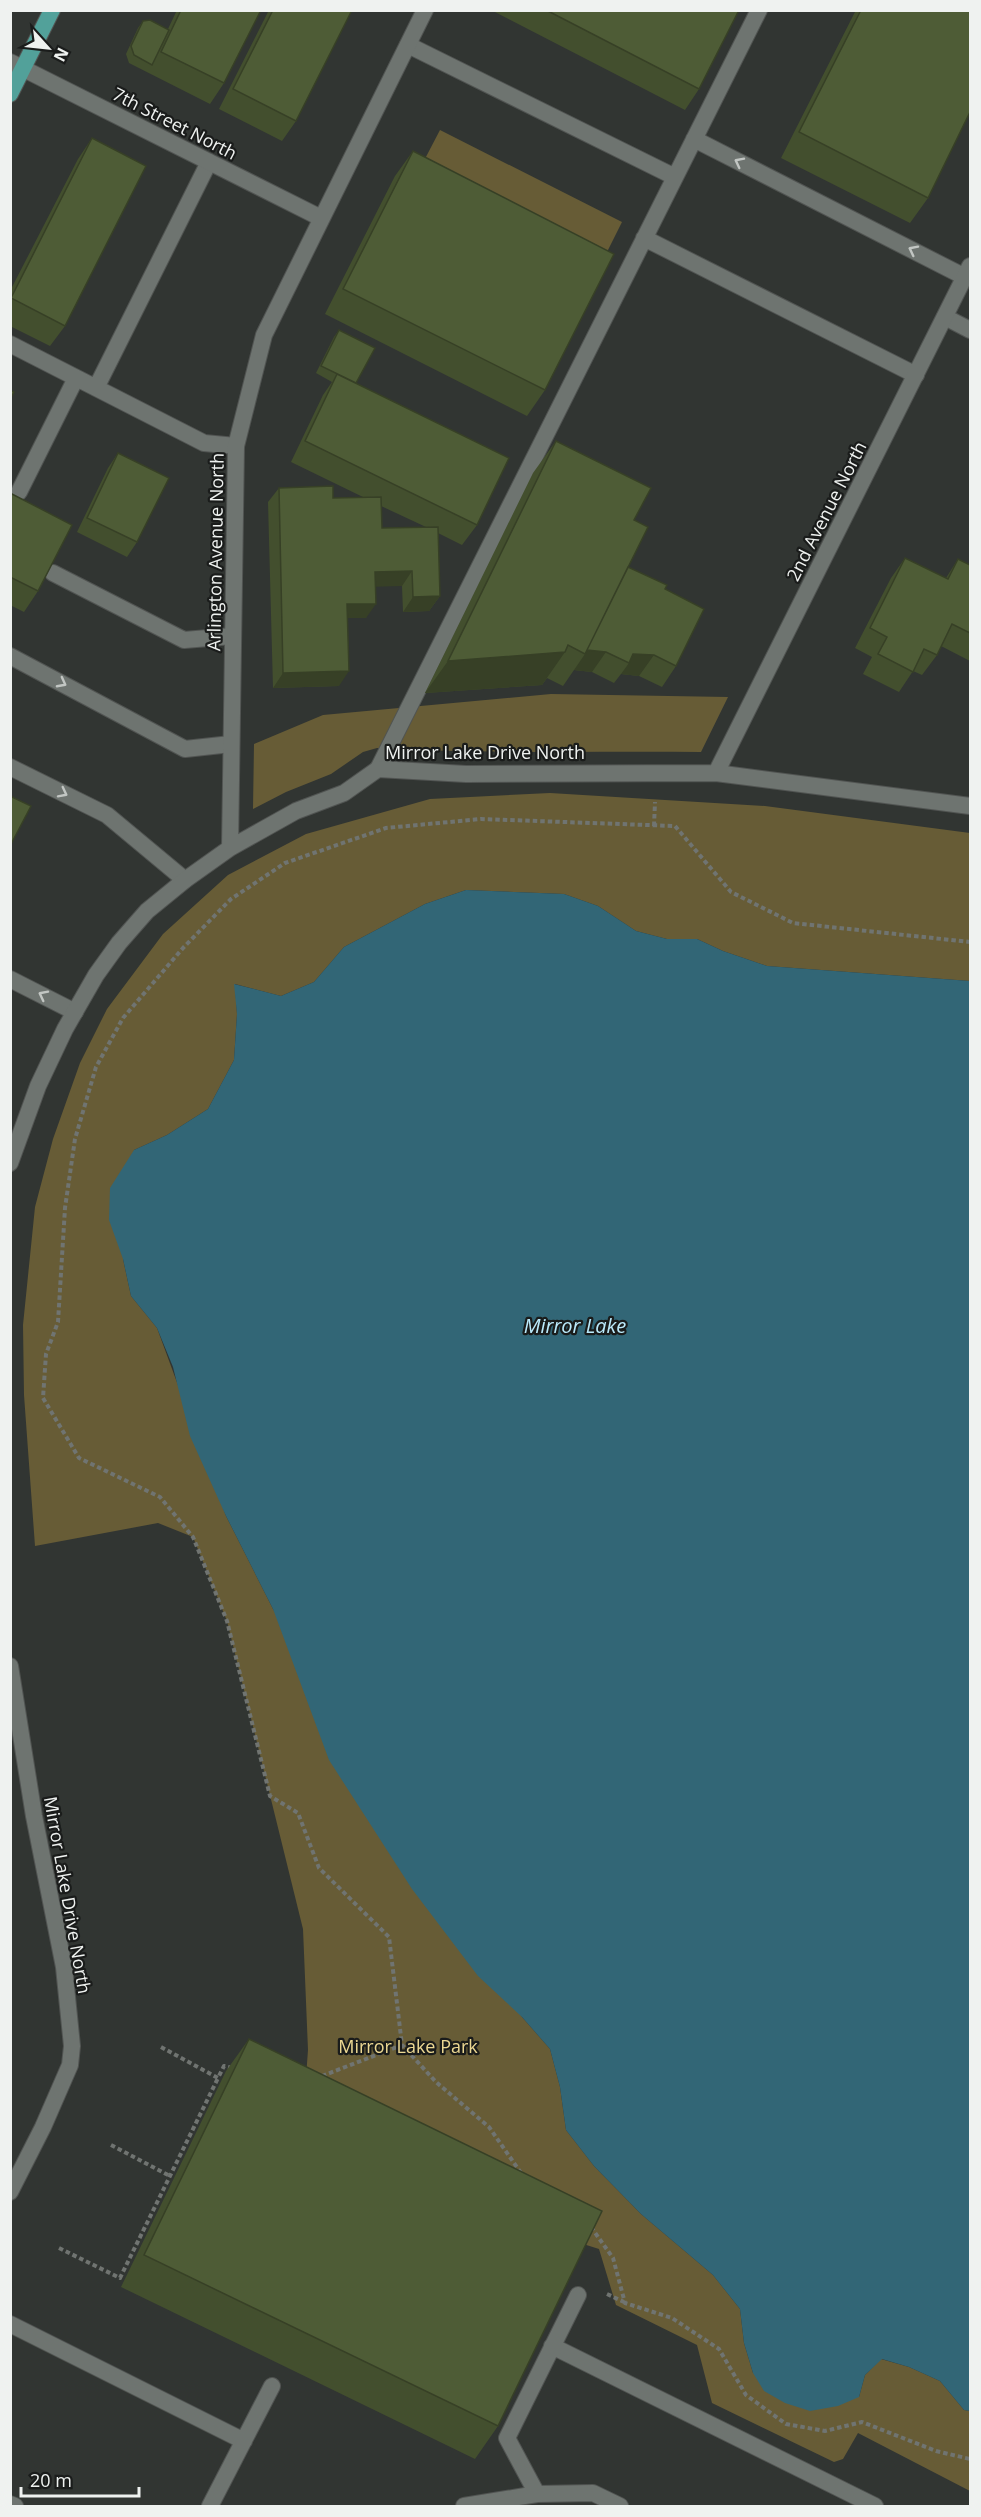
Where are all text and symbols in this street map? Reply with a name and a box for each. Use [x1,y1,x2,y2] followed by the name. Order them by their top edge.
[18,18,78,78] north arrow
[49,44,74,66] text: N
[109,81,241,165] street label: 7th Street North
[735,158,745,169] one-way arrow
[909,246,919,257] one-way arrow
[780,437,872,585] street label: 2nd Avenue North
[201,453,229,651] street label: Arlington Avenue North
[56,676,66,687] one-way arrow
[385,740,585,764] street label: Mirror Lake Drive North
[56,786,67,798] one-way arrow
[38,991,49,1002] one-way arrow
[524,1312,626,1339] water label: Mirror Lake
[39,1794,97,1996] street label: Mirror Lake Drive North
[338,2034,478,2058] park label: Mirror Lake Park
[21,2460,140,2498] scale bar
[30,2468,72,2492] text: 20 m

